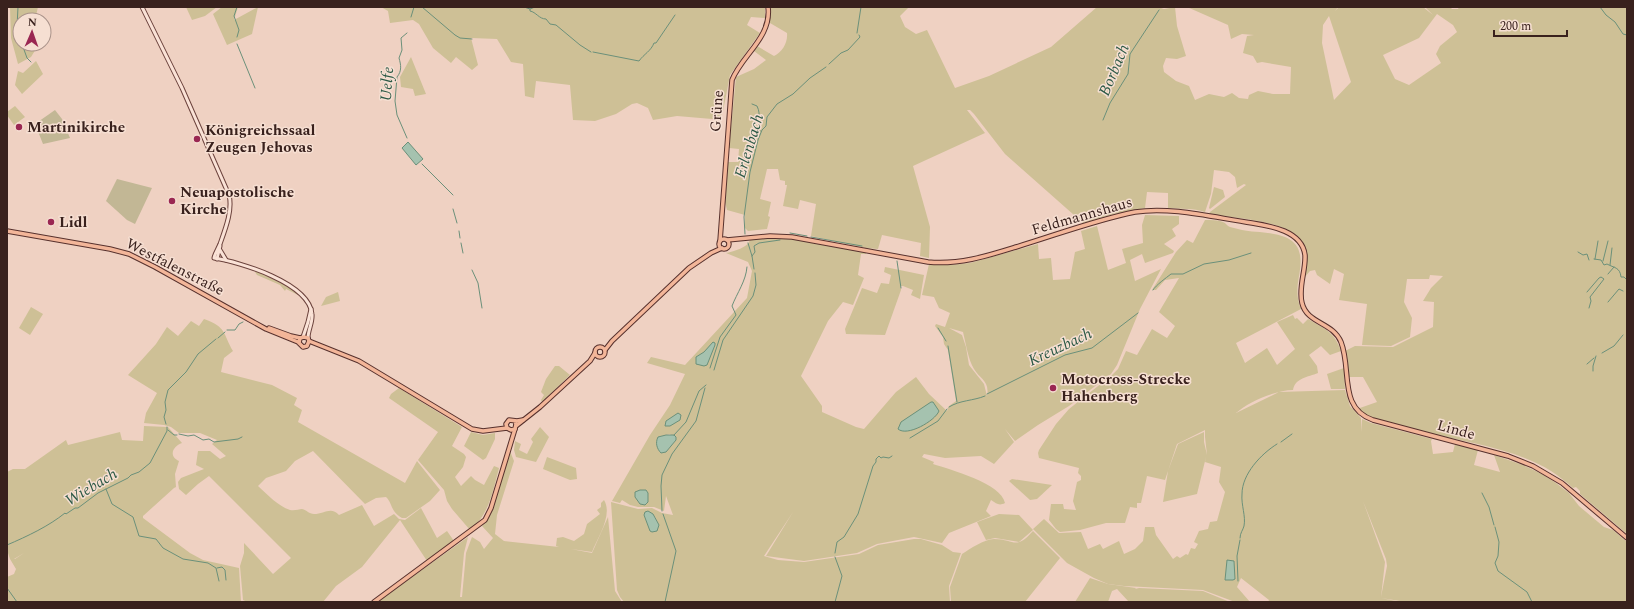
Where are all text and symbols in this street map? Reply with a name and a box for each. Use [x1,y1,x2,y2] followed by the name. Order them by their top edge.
[12,12,52,52] north arrow
[1494,12,1567,38] scale bar
[28,14,37,31] text: N
[1500,17,1531,36] text: 200 m
[1092,40,1136,100] water label: Borbach
[374,66,400,102] water label: Uelfe
[704,89,730,133] street label: Grüne
[728,111,770,181] water label: Erlenbach
[27,116,125,139] place label: Martinikirche
[205,119,315,159] place label: Königreichssaal Zeugen Jehovas
[14,122,24,132] marker: Martinikirche
[192,134,202,144] marker: Königreichssaal Zeugen Jehovas
[180,181,294,221] place label: Neuapostolische Kirche
[1029,191,1135,241] street label: Feldmannshaus
[167,196,177,206] marker: Neuapostolische Kirche
[59,211,87,234] place label: Lidl
[46,217,56,227] marker: Lidl
[122,232,228,302] street label: Westfalenstraße
[1024,322,1096,372] water label: Kreuzbach
[1061,368,1190,408] place label: Motocross-Strecke Hahenberg
[1048,383,1058,393] marker: Motocross-Strecke Hahenberg
[1434,414,1478,446] street label: Linde
[60,462,122,512] water label: Wiebach

